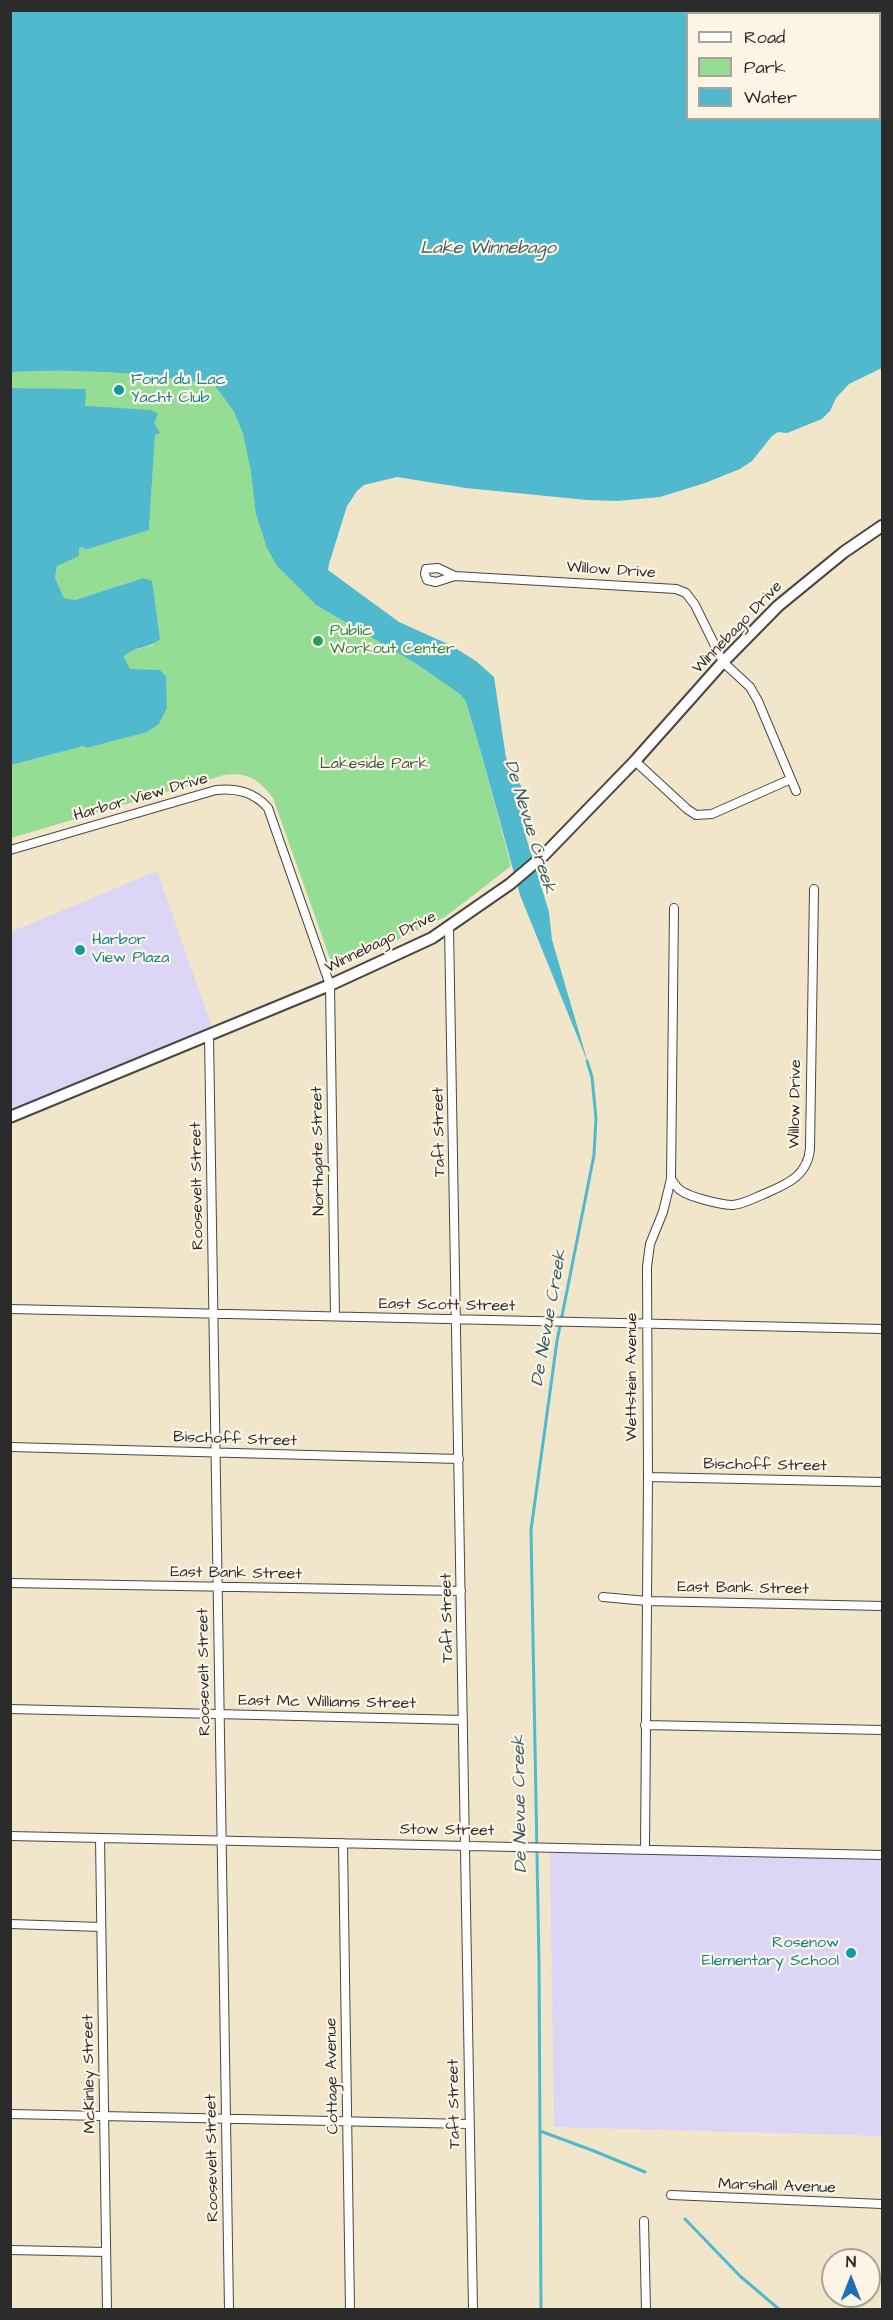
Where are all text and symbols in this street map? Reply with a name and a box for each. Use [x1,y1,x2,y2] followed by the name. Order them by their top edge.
[686,12,881,120] legend
[744,25,785,50] text: Road
[744,55,786,80] text: Park
[744,85,797,110] text: Water
[420,238,556,260] water label: Lake Winnebago
[131,371,226,409] place label: Fond du Lac Yacht Club
[112,383,126,397] marker: Fond du Lac Yacht Club
[566,558,656,584] street label: Willow Drive
[689,578,787,678] street label: Winnebago Drive
[330,622,455,660] place label: Public Workout Center
[311,634,325,648] marker: Public Workout Center
[320,755,428,775] park label: Lakeside Park
[498,758,560,896] water label: De Nevue Creek
[72,770,210,826] street label: Harbor View Drive
[322,908,440,978] street label: Winnebago Drive
[92,931,169,969] place label: Harbor View Plaza
[73,943,87,957] marker: Harbor View Plaza
[786,1059,806,1149] street label: Willow Drive
[308,1086,330,1216] street label: Northgate Street
[430,1087,450,1177] street label: Taft Street
[187,1122,209,1250] street label: Roosevelt Street
[527,1248,573,1388] water label: De Nevue Creek
[379,1295,515,1317] street label: East Scott Street
[623,1313,643,1441] street label: Wettstein Avenue
[173,1428,297,1452] street label: Bischoff Street
[703,1455,827,1477] street label: Bischoff Street
[170,1563,302,1585] street label: East Bank Street
[438,1573,458,1663] street label: Taft Street
[677,1578,809,1600] street label: East Bank Street
[194,1608,216,1736] street label: Roosevelt Street
[238,1692,416,1714] street label: East Mc Williams Street
[509,1735,533,1873] water label: De Nevue Creek
[400,1821,494,1841] street label: Stow Street
[702,1934,839,1972] place label: Rosenow Elementary School
[844,1946,858,1960] marker: Rosenow Elementary School
[79,2014,101,2134] street label: McKinley Street
[322,2017,344,2135] street label: Cottage Avenue
[445,2059,465,2149] street label: Taft Street
[202,2094,224,2222] street label: Roosevelt Street
[718,2175,836,2199] street label: Marshall Avenue
[821,2248,881,2308] north arrow
[846,2251,856,2273] text: N

